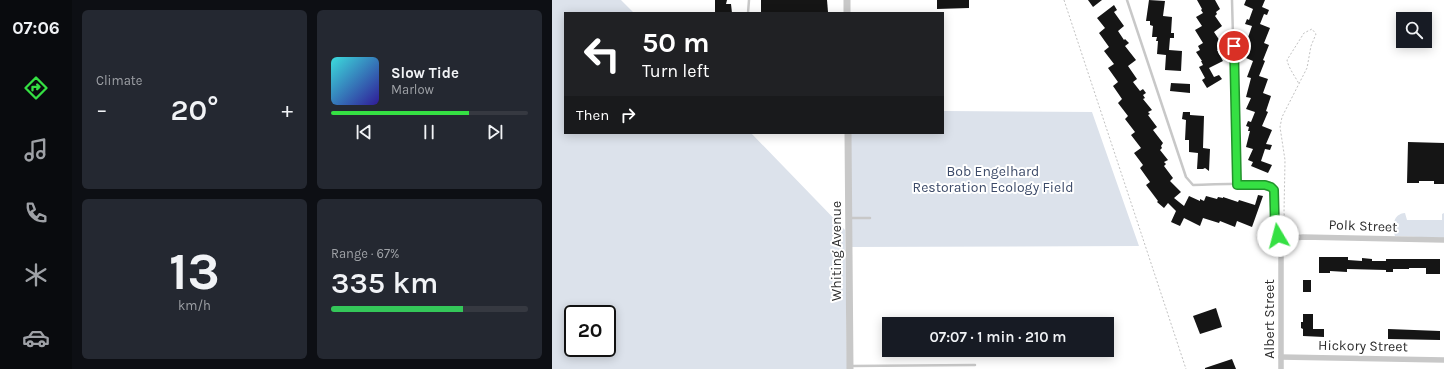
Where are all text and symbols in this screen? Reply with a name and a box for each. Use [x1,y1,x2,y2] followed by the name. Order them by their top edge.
[1396,12,1432,48] map controls
[1396,12,1432,48] button: search
[12,17,60,39] text: 07:06
[642,26,710,59] text: 50 m
[576,28,628,80] icon: left
[1217,29,1251,63] pin
[1223,35,1245,57] icon: arrive
[642,60,710,82] text: Turn left
[391,64,459,82] text: Slow Tide
[96,73,142,88] text: Climate
[22,74,50,102] icon: directions
[391,82,434,97] text: Marlow
[171,92,218,128] text: 20°
[96,97,108,123] text: −
[281,97,293,123] text: +
[617,104,639,126] icon: right
[576,106,609,124] text: Then
[353,121,375,143] icon: previous
[418,121,440,143] icon: pause
[484,121,506,143] icon: next
[22,136,50,164] icon: music
[913,163,1073,196] park label: Bob Engelhard Restoration Ecology Field
[22,199,50,227] icon: phone
[828,201,845,301] street label: Whiting Avenue
[1257,215,1299,257] position arrow
[1328,216,1398,236] street label: Polk Street
[169,241,220,302] text: 13
[331,246,399,261] text: Range · 67%
[22,261,50,289] icon: climate
[331,265,438,301] text: 335 km
[1261,279,1278,359] street label: Albert Street
[178,298,211,313] text: km/h
[564,305,616,357] speed limit sign: 20
[22,324,50,352] icon: car
[930,328,1067,346] text: 07:07 · 1 min · 210 m
[1318,337,1408,355] street label: Hickory Street

